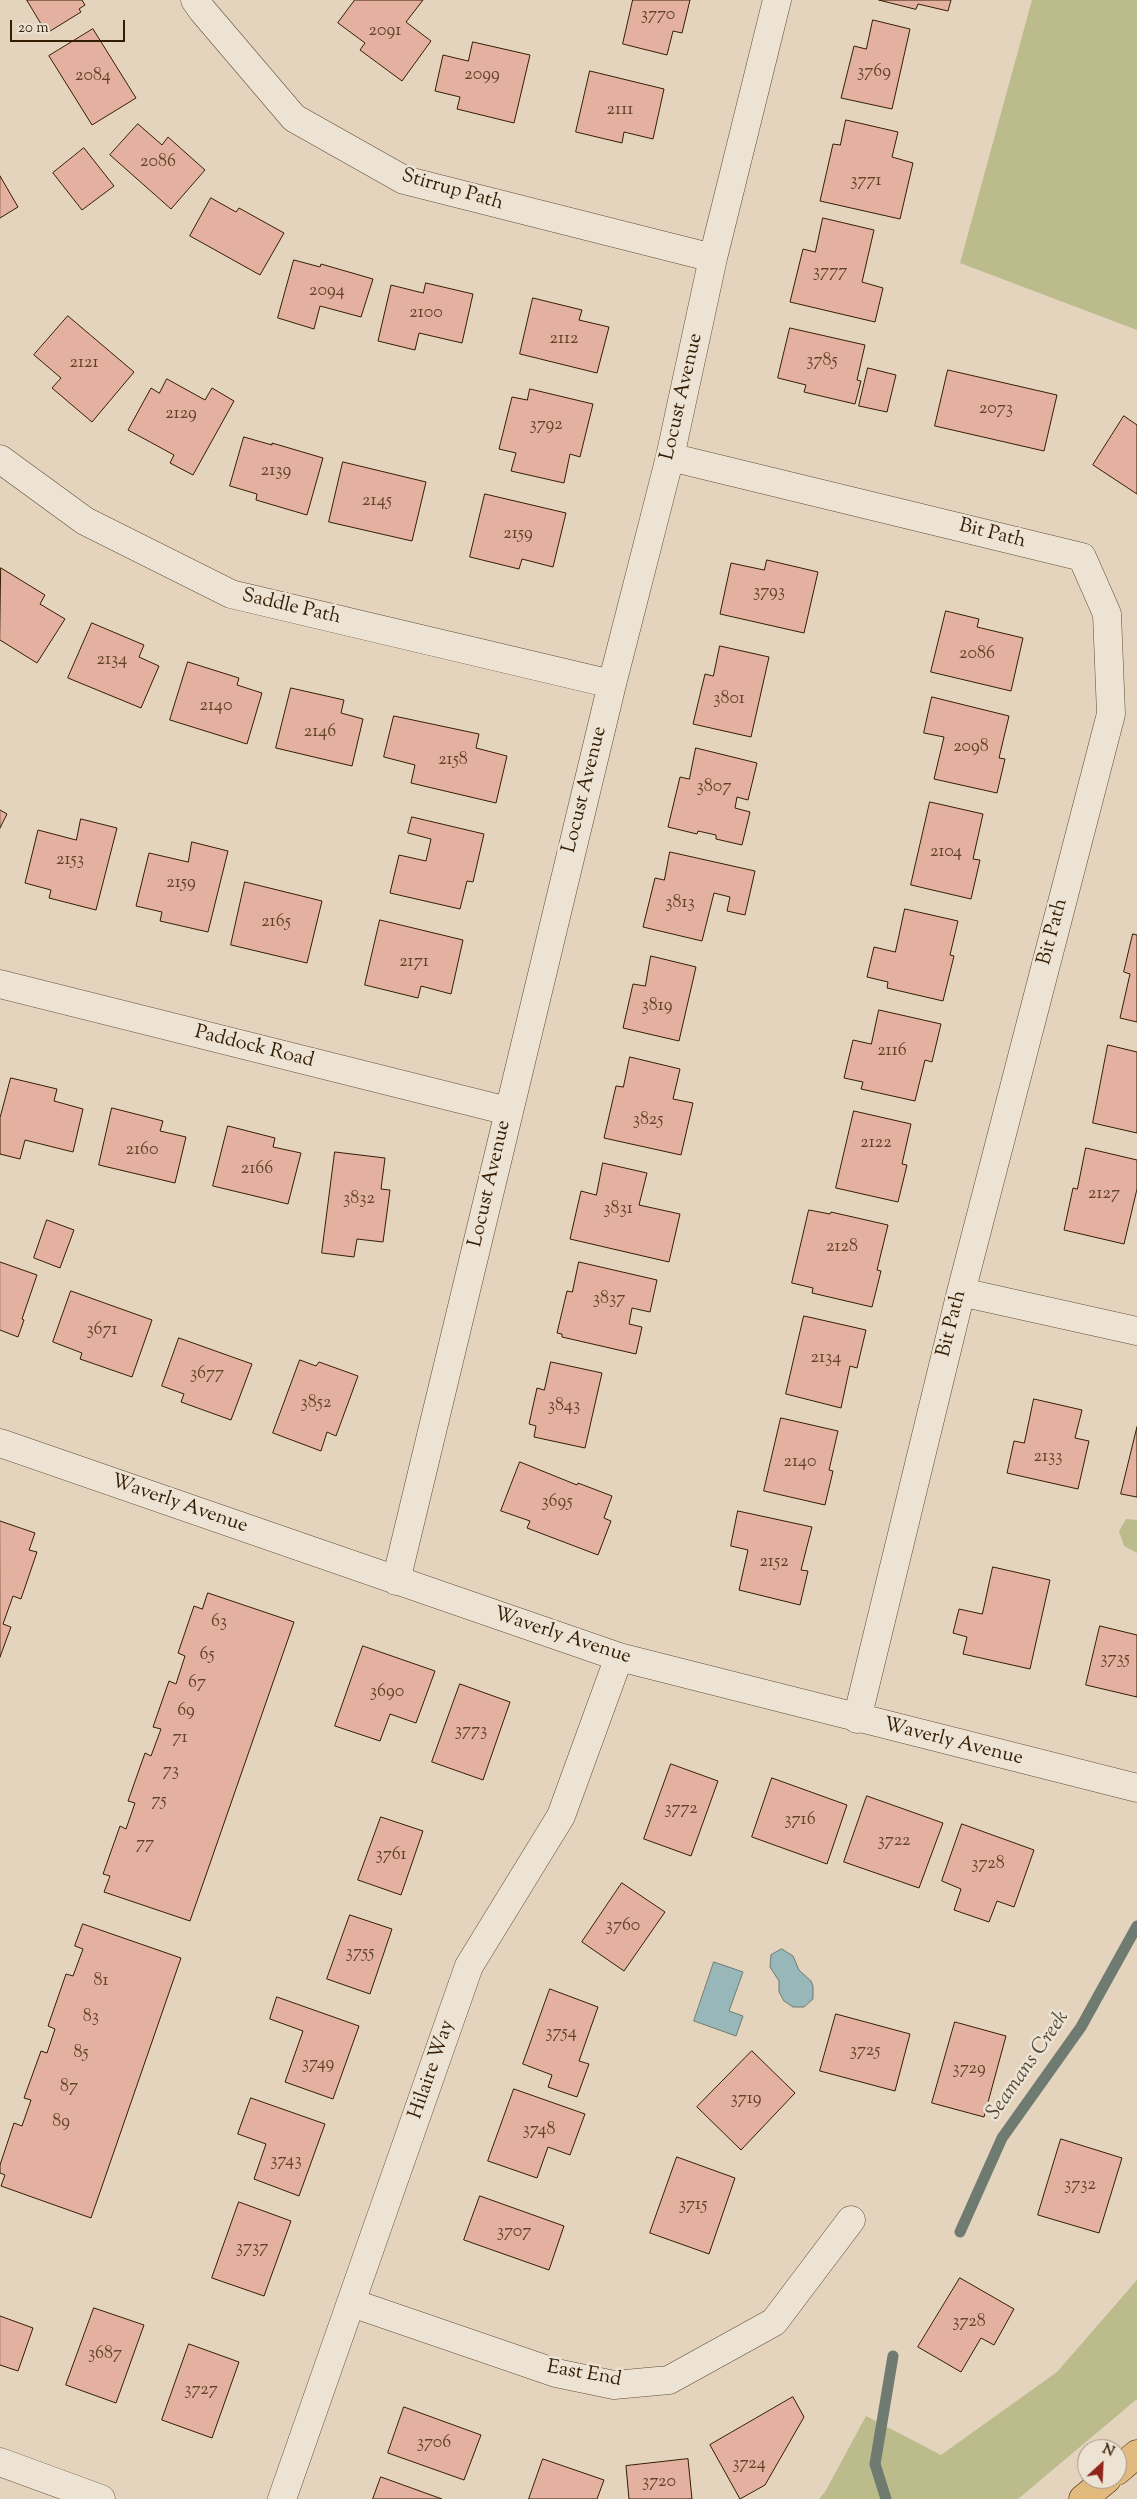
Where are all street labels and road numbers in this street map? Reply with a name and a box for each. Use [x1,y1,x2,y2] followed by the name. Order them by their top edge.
[398,165,506,217] street label: Stirrup Path
[657,331,709,463] street label: Locust Avenue
[956,515,1028,555] street label: Bit Path
[239,585,343,631] street label: Saddle Path
[559,724,613,856] street label: Locust Avenue
[1034,896,1074,968] street label: Bit Path
[192,1022,316,1074] street label: Paddock Road
[465,1118,517,1250] street label: Locust Avenue
[933,1288,973,1360] street label: Bit Path
[107,1470,251,1540] street label: Waverly Avenue
[490,1603,634,1671] street label: Waverly Avenue
[881,1714,1025,1772] street label: Waverly Avenue
[405,2017,461,2123] street label: Hilaire Way
[545,2357,623,2393] street label: East End

